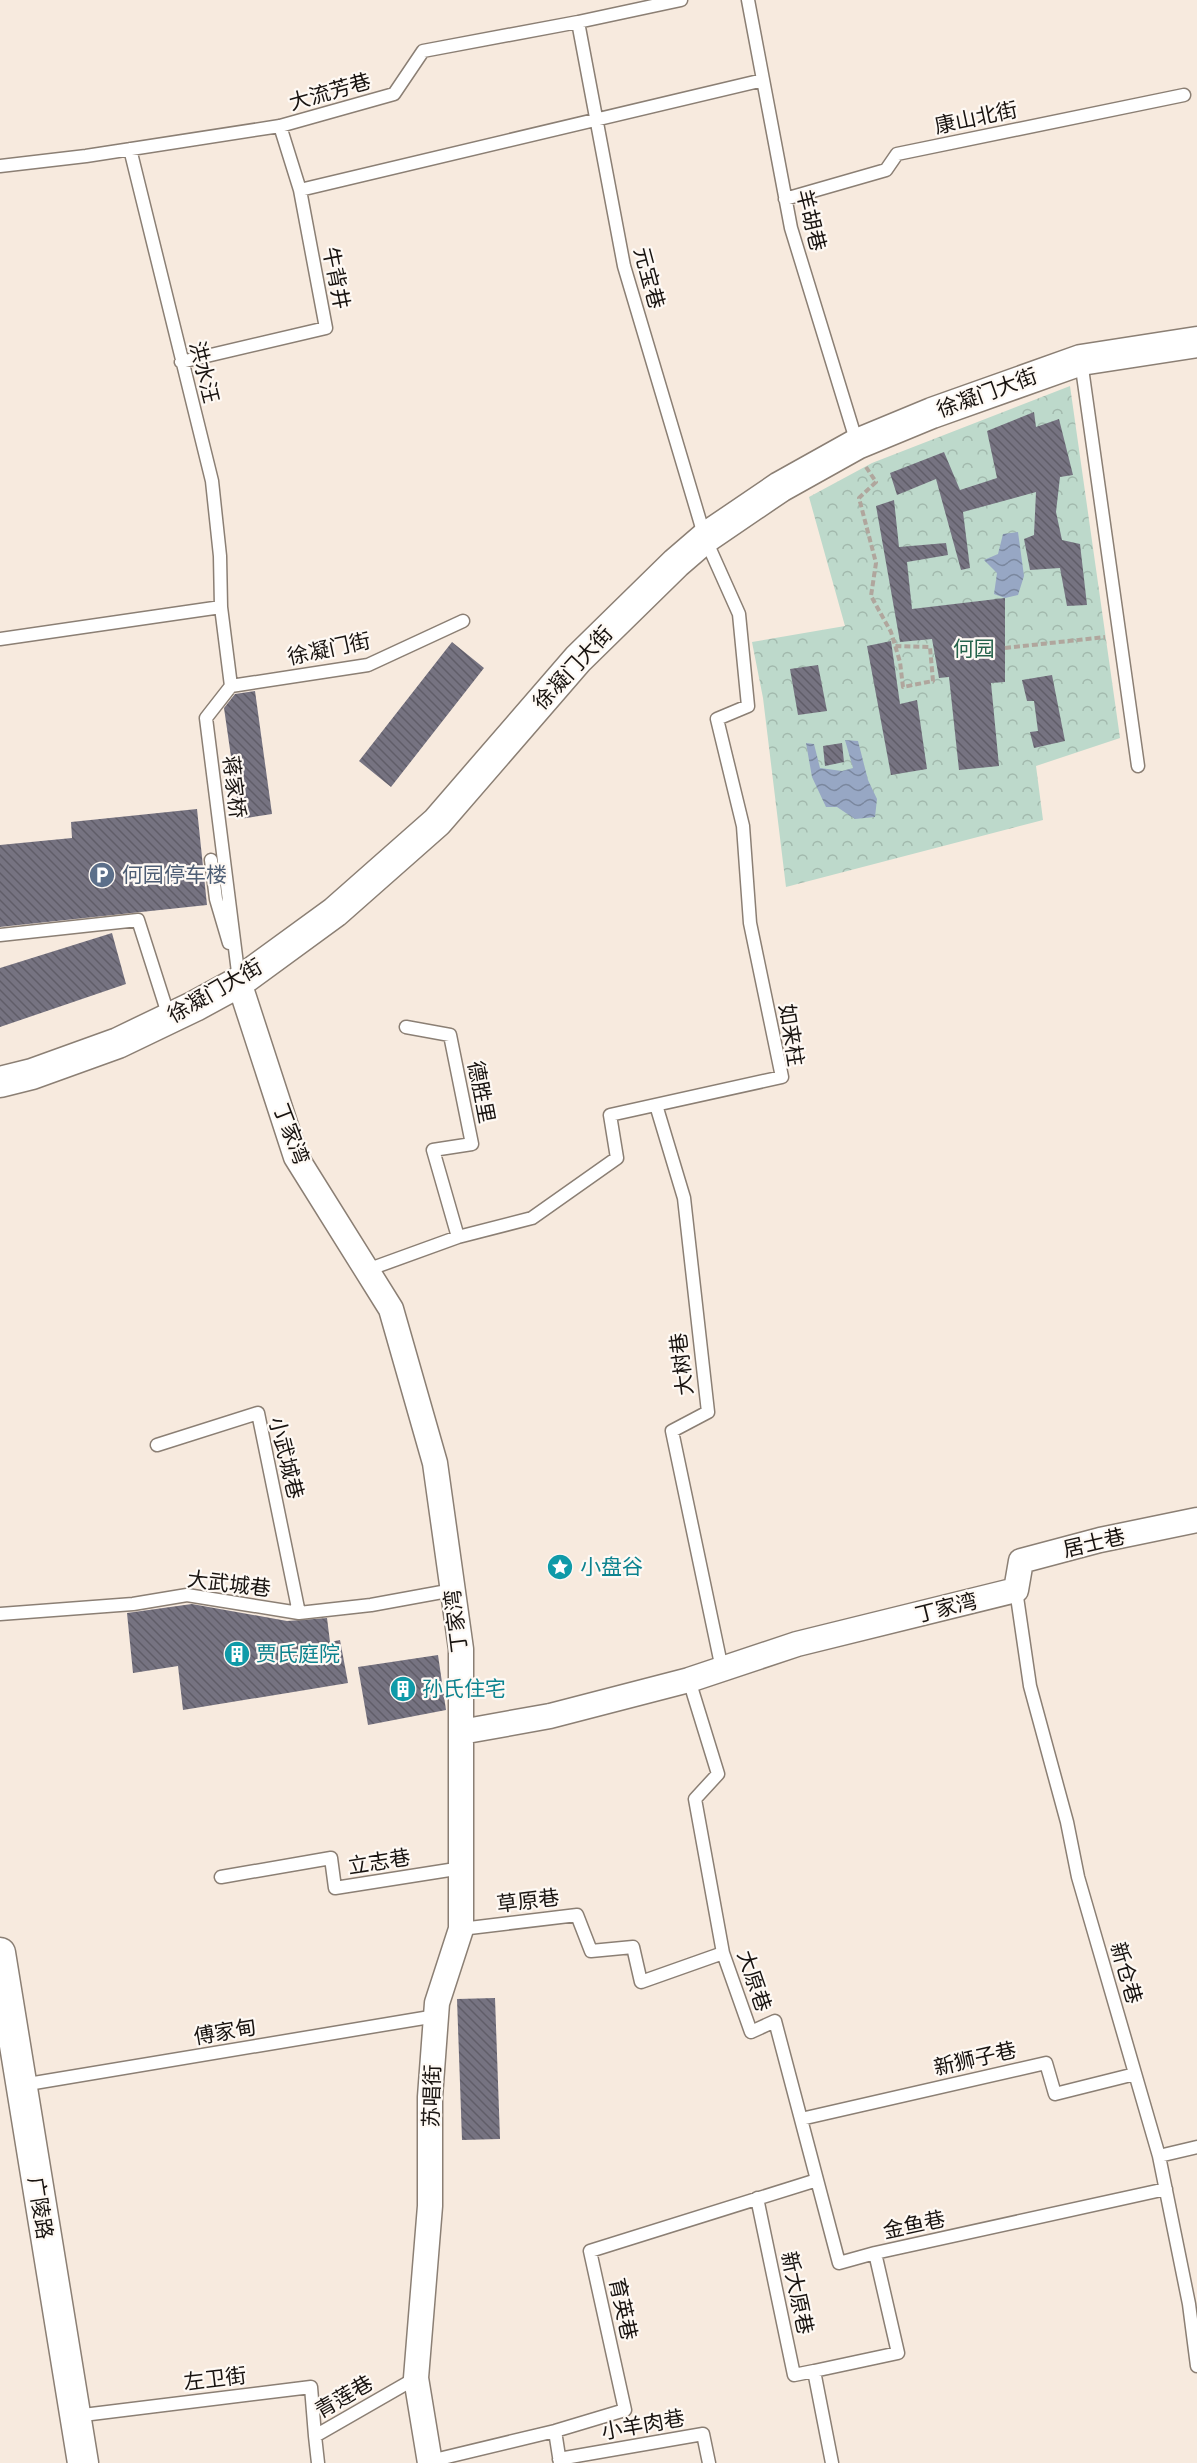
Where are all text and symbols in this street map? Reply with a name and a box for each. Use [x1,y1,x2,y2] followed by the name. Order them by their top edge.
[286,67,374,117] street label: 大流芳巷
[932,96,1020,140] street label: 康山北街
[790,186,832,254] street label: 羊胡巷
[316,244,356,312] street label: 牛背井
[627,244,671,312] street label: 元宝巷
[183,338,225,406] street label: 洪水汪
[933,362,1041,424] street label: 徐凝门大街
[527,620,619,716] street label: 徐凝门大街
[285,627,373,671] street label: 徐凝门街
[953,635,995,663] park label: 何园
[216,754,252,820] street label: 蒋家桥
[87,860,117,890] parking icon: 何园停车楼
[122,861,227,889] place label: 何园停车楼
[163,953,267,1029] street label: 徐凝门大街
[772,1002,810,1068] street label: 如来柱
[461,1058,501,1126] street label: 德胜里
[267,1100,315,1168] street label: 丁家湾
[664,1331,700,1397] street label: 大树巷
[262,1414,310,1502] street label: 小武城巷
[1060,1522,1128,1564] street label: 居士巷
[545,1552,575,1582] place icon: 小盘谷
[580,1553,643,1581] place label: 小盘谷
[186,1565,272,1603] street label: 大武城巷
[912,1587,980,1629] street label: 丁家湾
[438,1588,474,1654] street label: 丁家湾
[222,1639,252,1669] building icon: 贾氏庭院
[256,1640,340,1668] place label: 贾氏庭院
[388,1674,418,1704] building icon: 孙氏住宅
[422,1675,506,1703] place label: 孙氏住宅
[346,1843,412,1881] street label: 立志巷
[495,1883,561,1919] street label: 草原巷
[1104,1939,1148,2007] street label: 新仓巷
[731,1947,777,2015] street label: 大原巷
[192,2013,258,2051] street label: 傅家甸
[931,2036,1019,2082] street label: 新狮子巷
[417,2064,447,2128] street label: 苏唱街
[21,2175,59,2241] street label: 广陵路
[880,2205,948,2245] street label: 金鱼巷
[775,2249,819,2337] street label: 新大原巷
[603,2275,643,2343] street label: 育英巷
[182,2361,248,2397] street label: 左卫街
[310,2369,378,2425] street label: 青莲巷
[599,2404,687,2446] street label: 小羊肉巷

